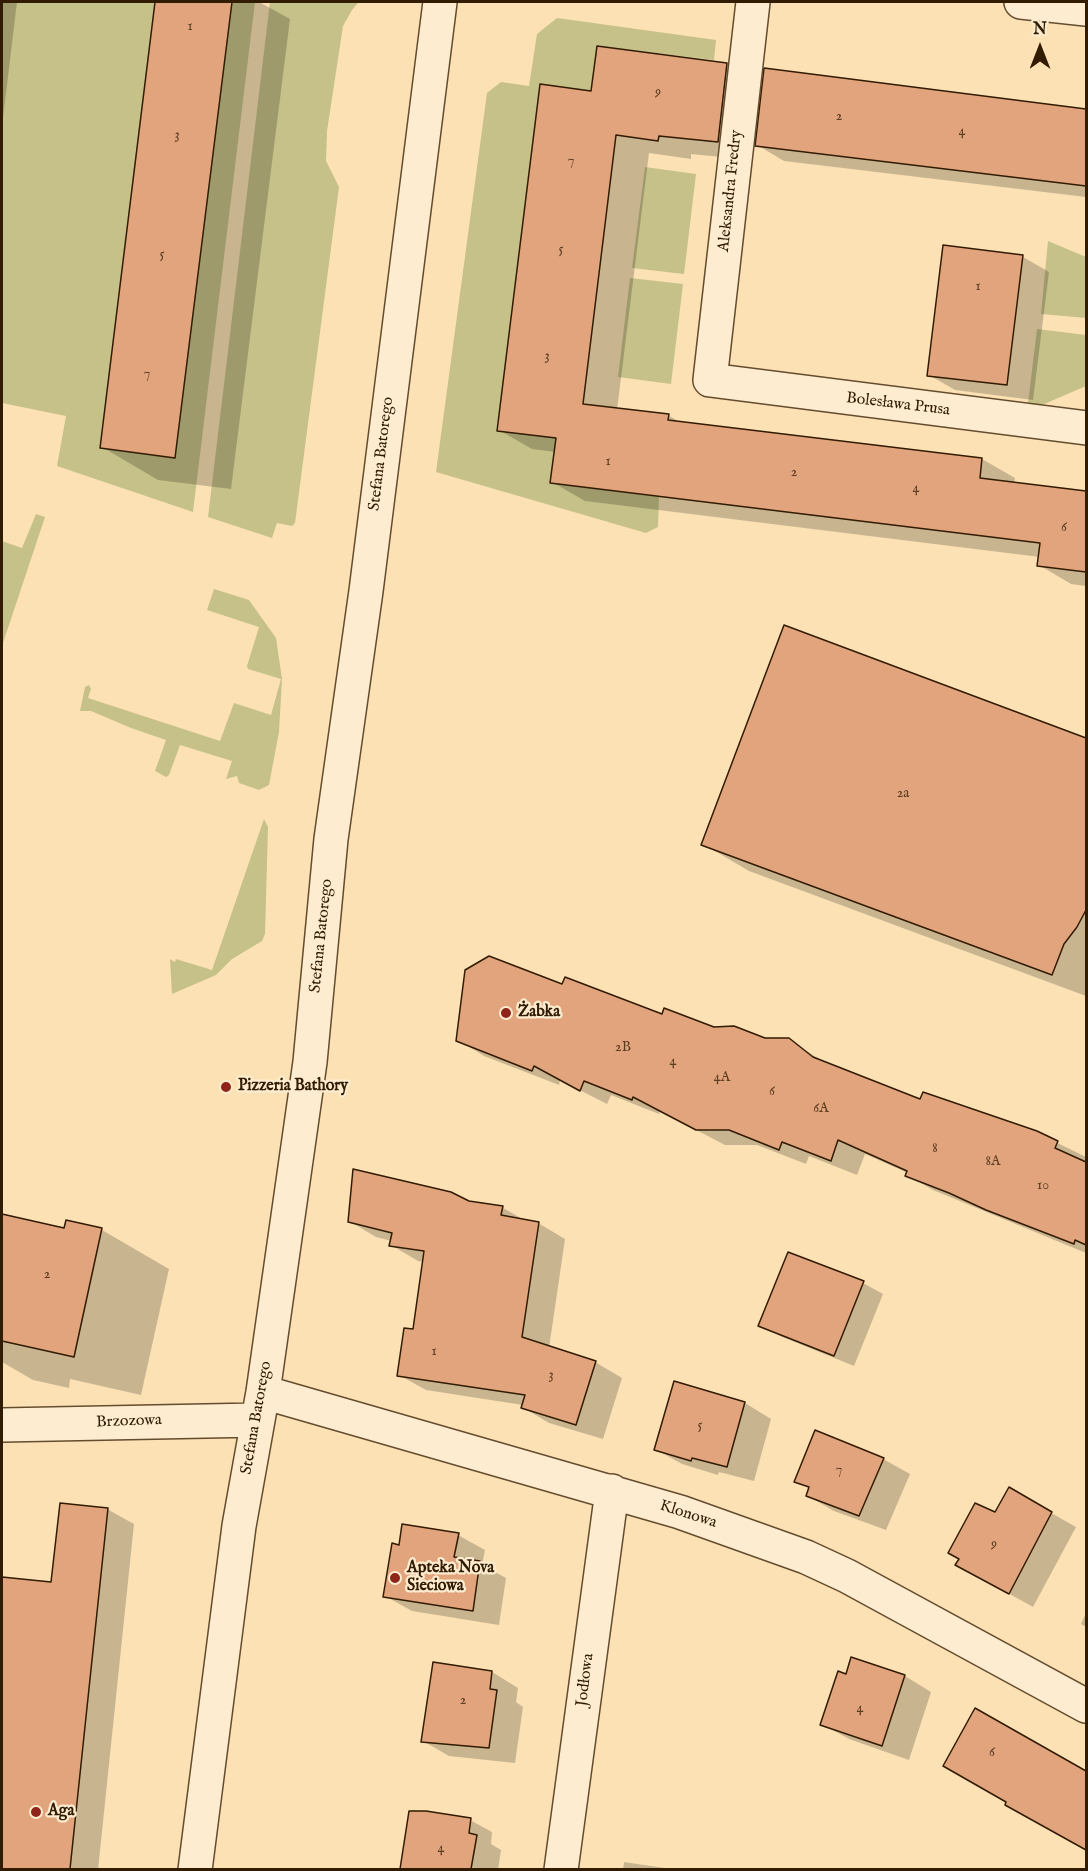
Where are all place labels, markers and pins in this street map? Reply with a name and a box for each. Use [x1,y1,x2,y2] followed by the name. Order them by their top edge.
[518,1003,560,1023] place label: Żabka
[499,1006,513,1020] marker: Żabka
[238,1077,348,1097] place label: Pizzeria Bathory
[219,1080,233,1094] marker: Pizzeria Bathory
[407,1559,494,1597] place label: Apteka Nova Sieciowa
[388,1571,402,1585] marker: Apteka Nova Sieciowa
[48,1802,74,1822] place label: Aga
[29,1805,43,1819] marker: Aga

